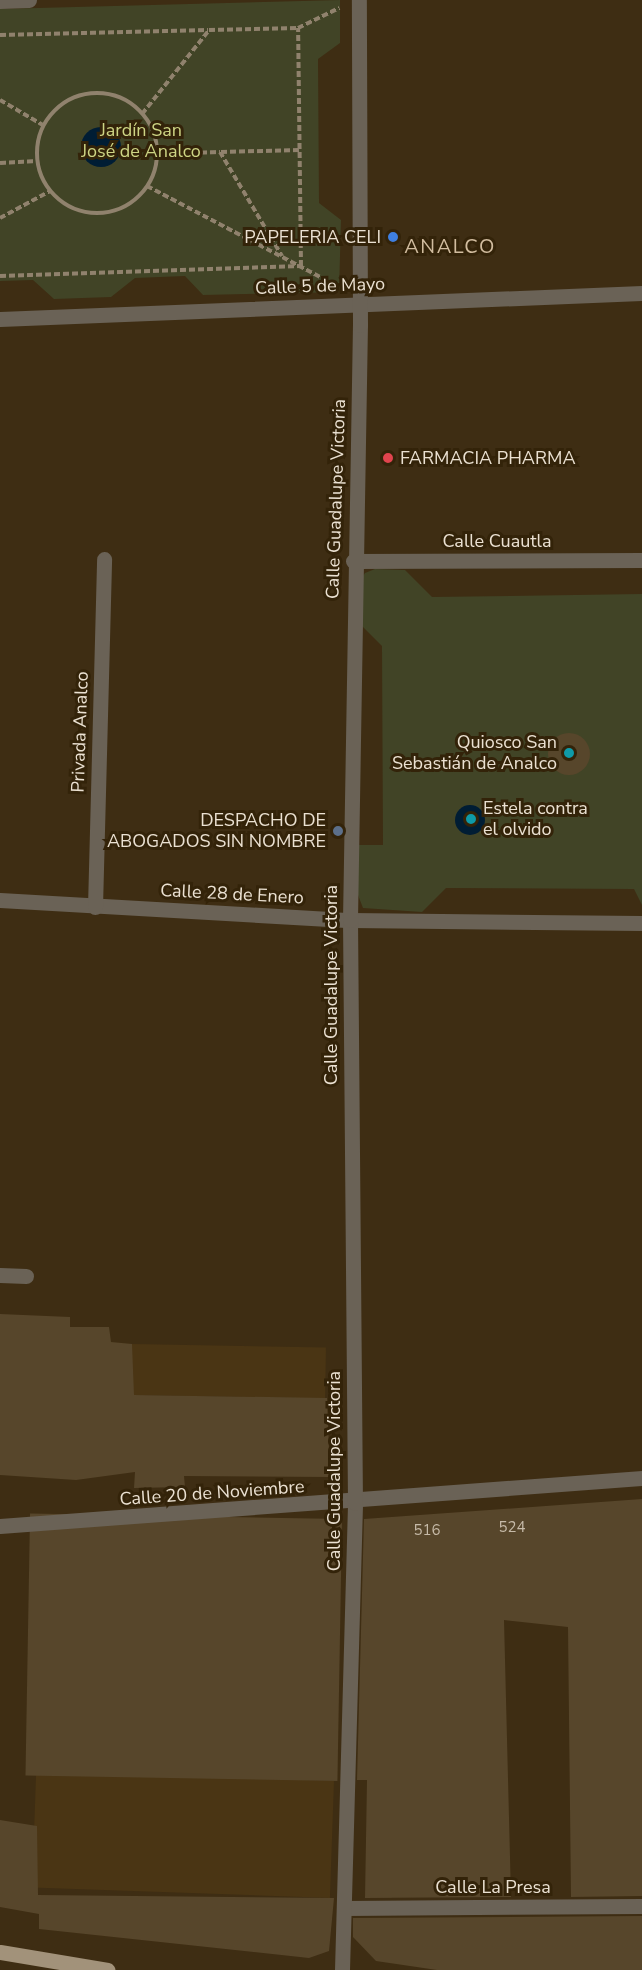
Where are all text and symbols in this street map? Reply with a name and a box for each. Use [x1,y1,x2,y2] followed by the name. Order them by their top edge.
[81,120,201,162] park label: Jardín San José de Analco
[244,226,381,248] place label: PAPELERIA CELI
[386,230,400,244] marker: PAPELERIA CELI
[404,234,496,258] district label: ANALCO
[255,273,385,299] street label: Calle 5 de Mayo
[322,399,350,599] street label: Calle Guadalupe Victoria
[400,447,576,469] place label: FARMACIA PHARMA
[381,451,395,465] marker: FARMACIA PHARMA
[443,530,551,552] street label: Calle Cuautla
[67,671,93,793] street label: Privada Analco
[392,732,557,774] place label: Quiosco San Sebastián de Analco
[562,746,576,760] marker: Quiosco San Sebastián de Analco
[483,798,588,840] place label: Estela contra el olvido
[107,810,326,852] place label: DESPACHO DE ABOGADOS SIN NOMBRE
[464,812,478,826] marker: Estela contra el olvido
[331,824,345,838] marker: DESPACHO DE ABOGADOS SIN NOMBRE
[160,879,304,909] street label: Calle 28 de Enero
[320,885,342,1085] street label: Calle Guadalupe Victoria
[323,1371,345,1571] street label: Calle Guadalupe Victoria
[119,1476,305,1510] street label: Calle 20 de Noviembre
[499,1519,525,1537] house number: 524
[414,1522,440,1540] house number: 516
[435,1876,551,1898] street label: Calle La Presa

